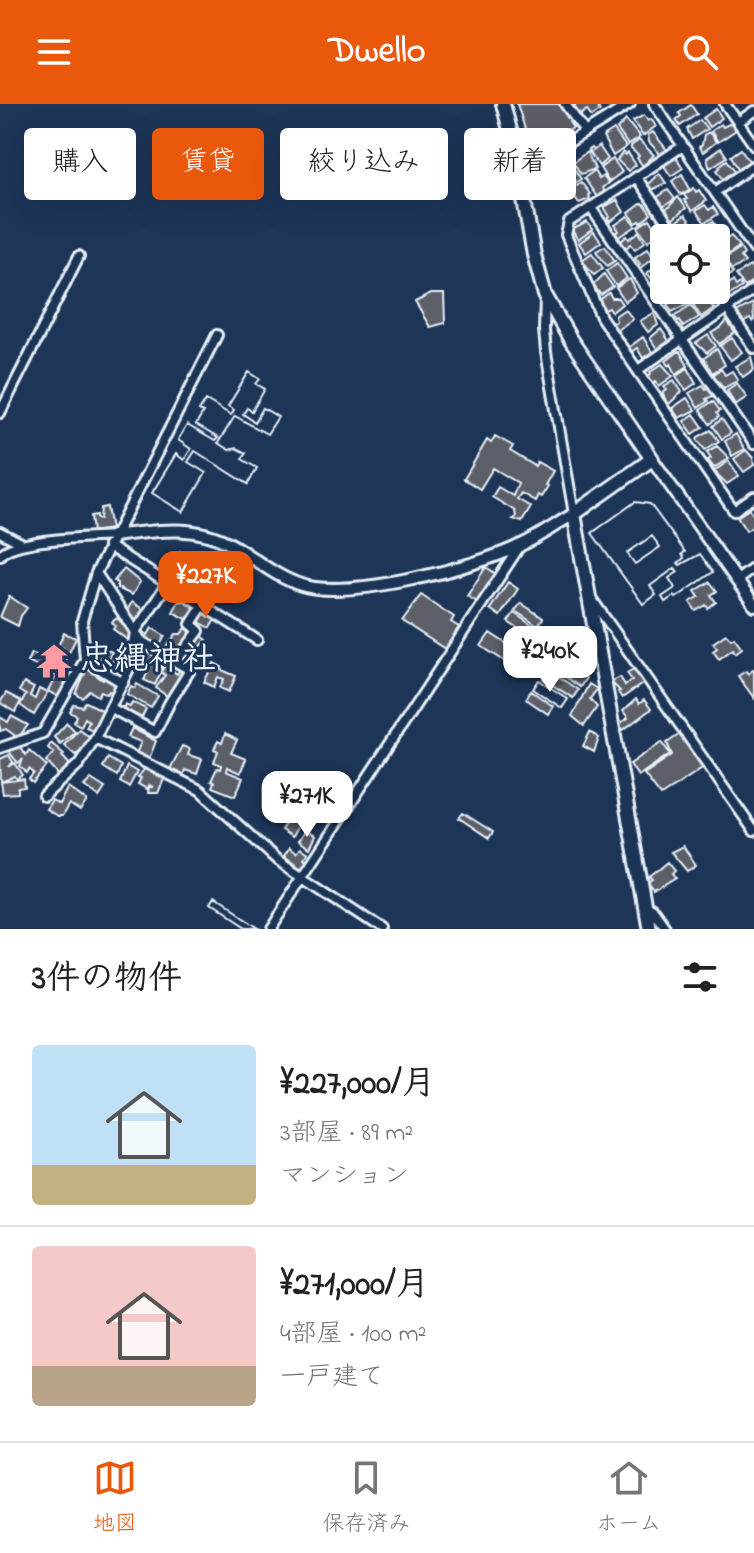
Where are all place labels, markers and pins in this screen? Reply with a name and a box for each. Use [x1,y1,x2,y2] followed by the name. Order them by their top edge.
[150,551,262,619] pin: ¥227K
[494,626,606,694] pin: ¥240K
[80,636,216,686] place label: 忠縄神社
[35,642,73,680] temple icon: 忠縄神社
[251,771,363,839] pin: ¥271K

